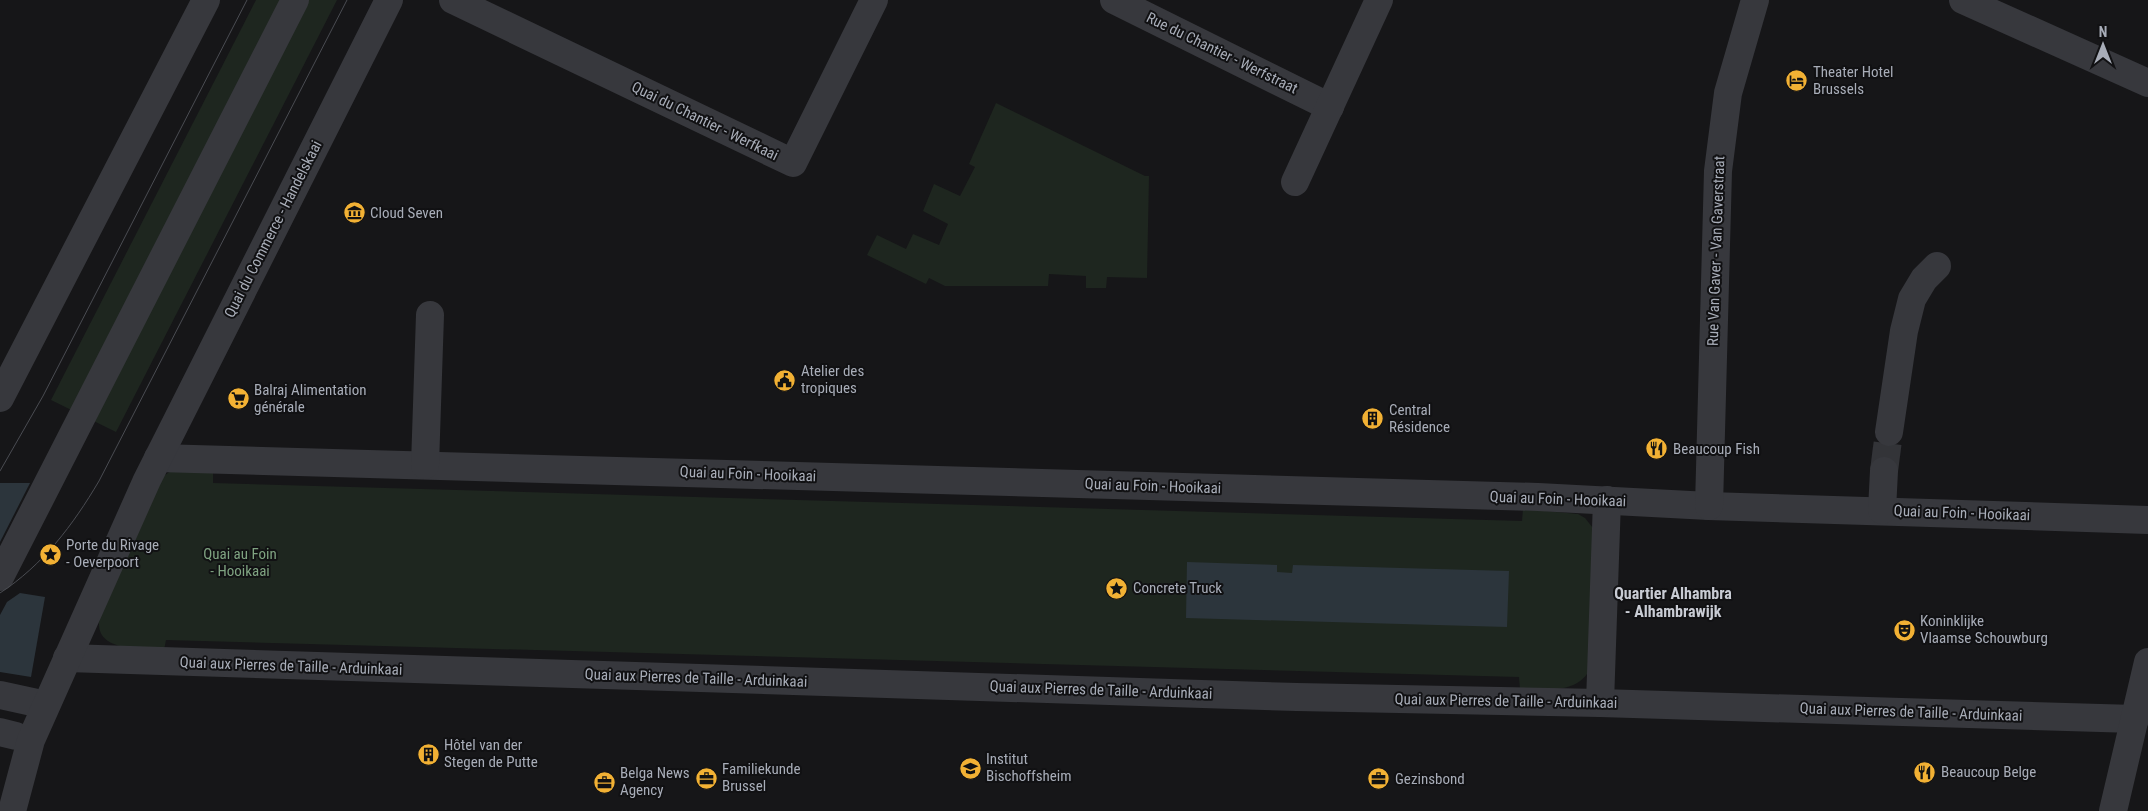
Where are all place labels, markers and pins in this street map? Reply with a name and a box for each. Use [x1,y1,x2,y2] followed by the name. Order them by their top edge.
[1813,63,1894,98] place label: Theater Hotel Brussels
[1785,69,1809,93] hotel icon: Theater Hotel Brussels
[342,201,366,225] museum icon: Cloud Seven
[370,204,443,222] place label: Cloud Seven
[801,362,864,397] place label: Atelier des tropiques
[773,368,797,392] public building icon: Atelier des tropiques
[254,381,367,416] place label: Balraj Alimentation générale
[226,387,250,411] supermarket icon: Balraj Alimentation générale
[1389,401,1450,436] place label: Central Résidence
[1361,407,1385,431] building icon: Central Résidence
[1645,437,1669,461] restaurant icon: Beaucoup Fish
[1673,440,1760,458] place label: Beaucoup Fish
[66,536,159,571] place label: Porte du Rivage - Oeverpoort
[38,542,62,566] place icon: Porte du Rivage - Oeverpoort
[1105,576,1129,600] place icon: Concrete Truck
[1133,579,1222,597] place label: Concrete Truck
[1920,612,2048,647] place label: Koninklijke Vlaamse Schouwburg
[1892,618,1916,642] theatre icon: Koninklijke Vlaamse Schouwburg
[444,736,538,771] place label: Hôtel van der Stegen de Putte
[416,742,440,766] building icon: Hôtel van der Stegen de Putte
[986,750,1072,785] place label: Institut Bischoffsheim
[958,756,982,780] school or university icon: Institut Bischoffsheim
[722,760,801,795] place label: Familiekunde Brussel
[1913,760,1937,784] restaurant icon: Beaucoup Belge
[1941,763,2036,781] place label: Beaucoup Belge
[620,764,690,799] place label: Belga News Agency
[694,766,718,790] office icon: Familiekunde Brussel
[1367,767,1391,791] office icon: Gezinsbond
[592,770,616,794] office icon: Belga News Agency
[1395,770,1465,788] place label: Gezinsbond

